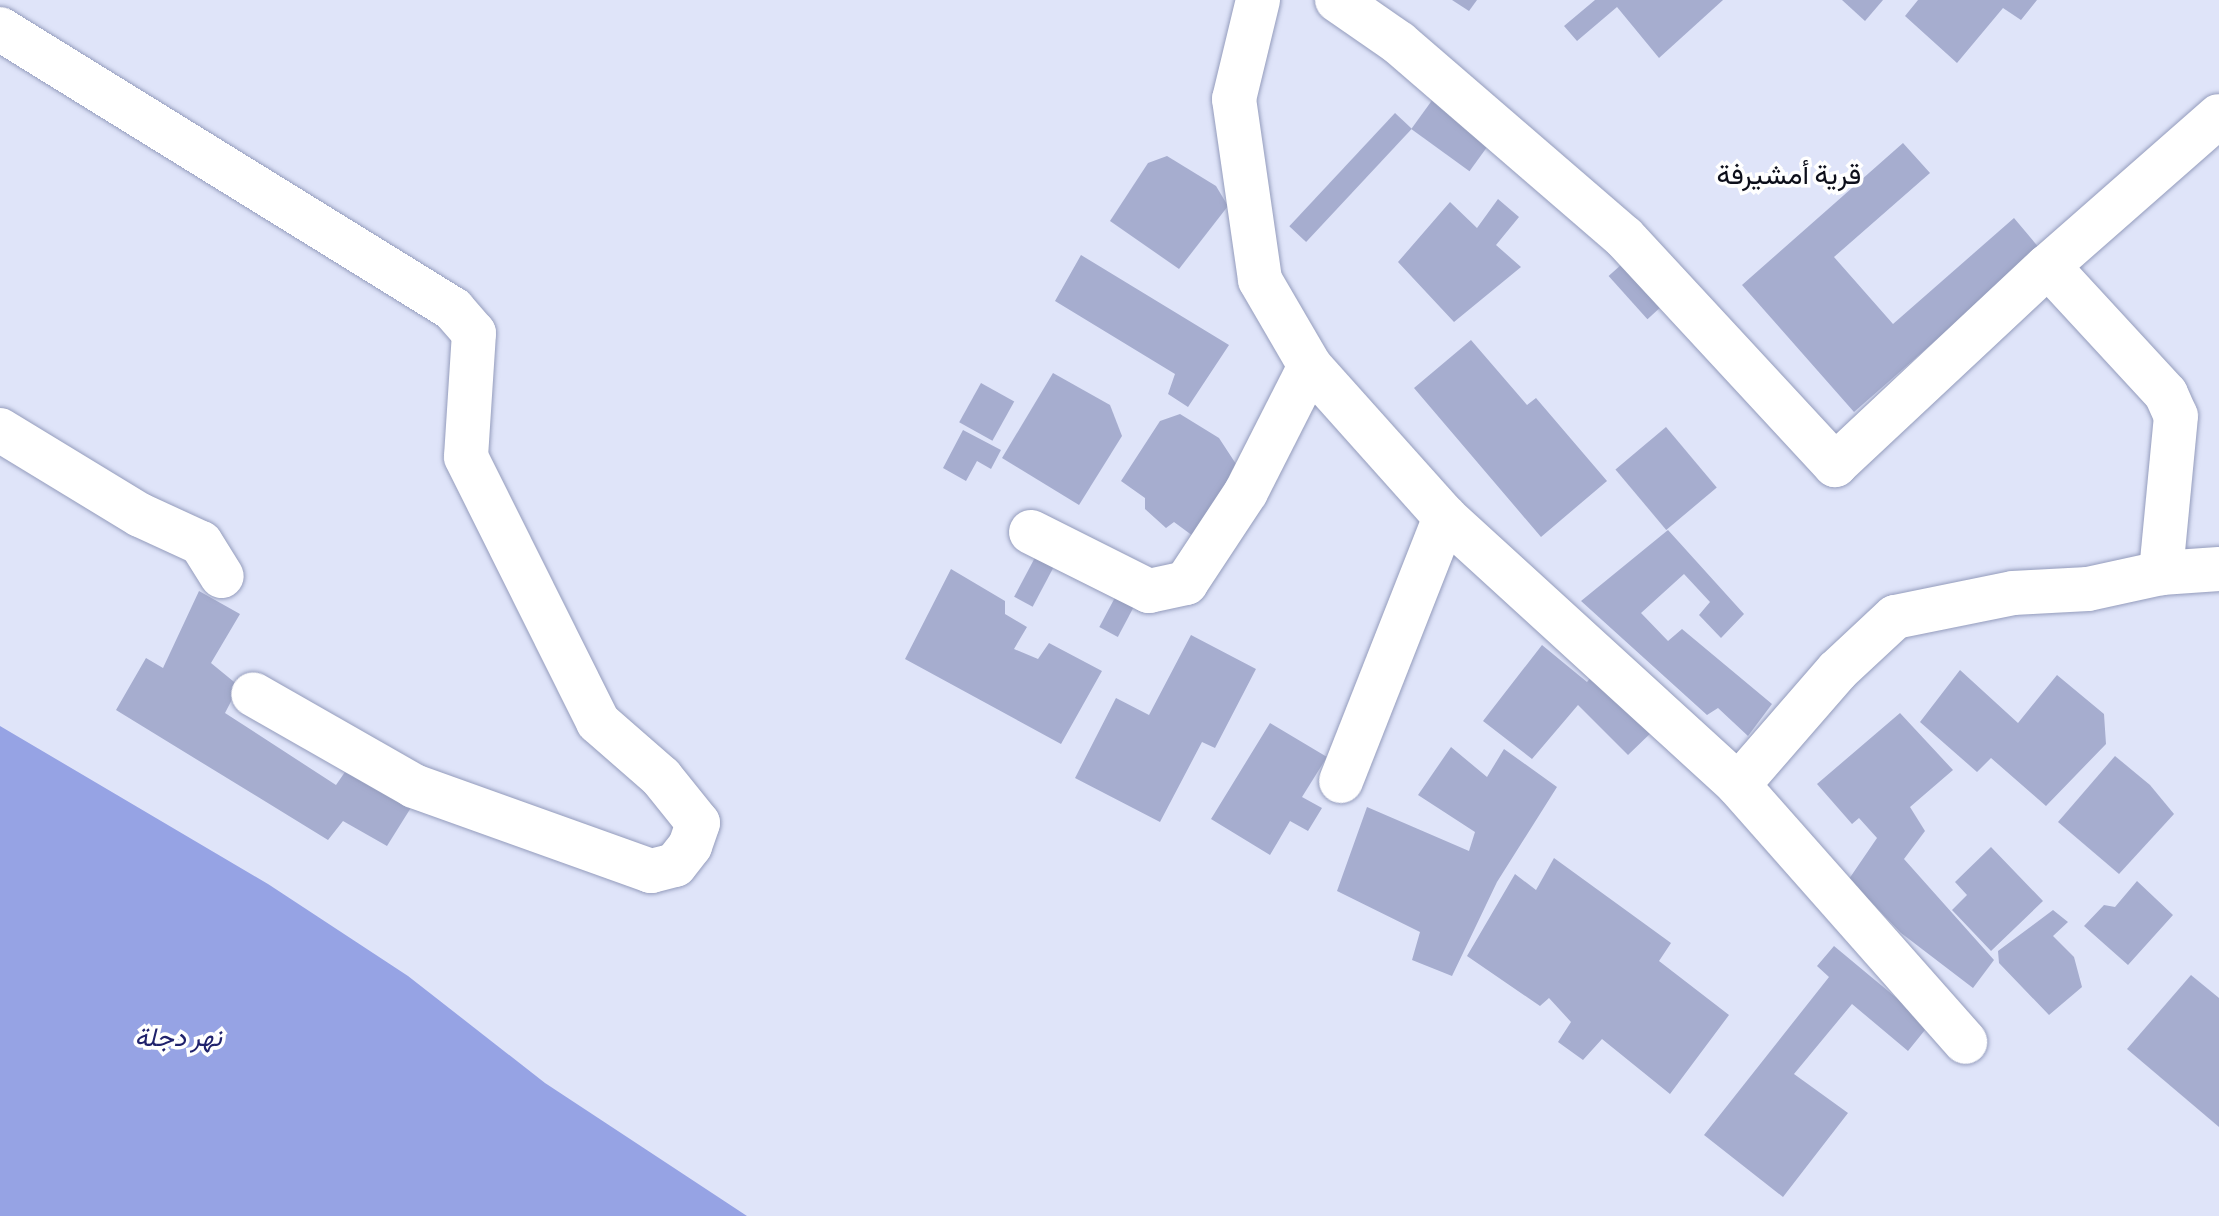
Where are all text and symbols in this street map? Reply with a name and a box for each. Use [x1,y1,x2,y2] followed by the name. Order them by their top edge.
[1717,158,1861,192] district label: قرية أمشيرفة
[134,1022,222,1054] water label: نهر دجلة

